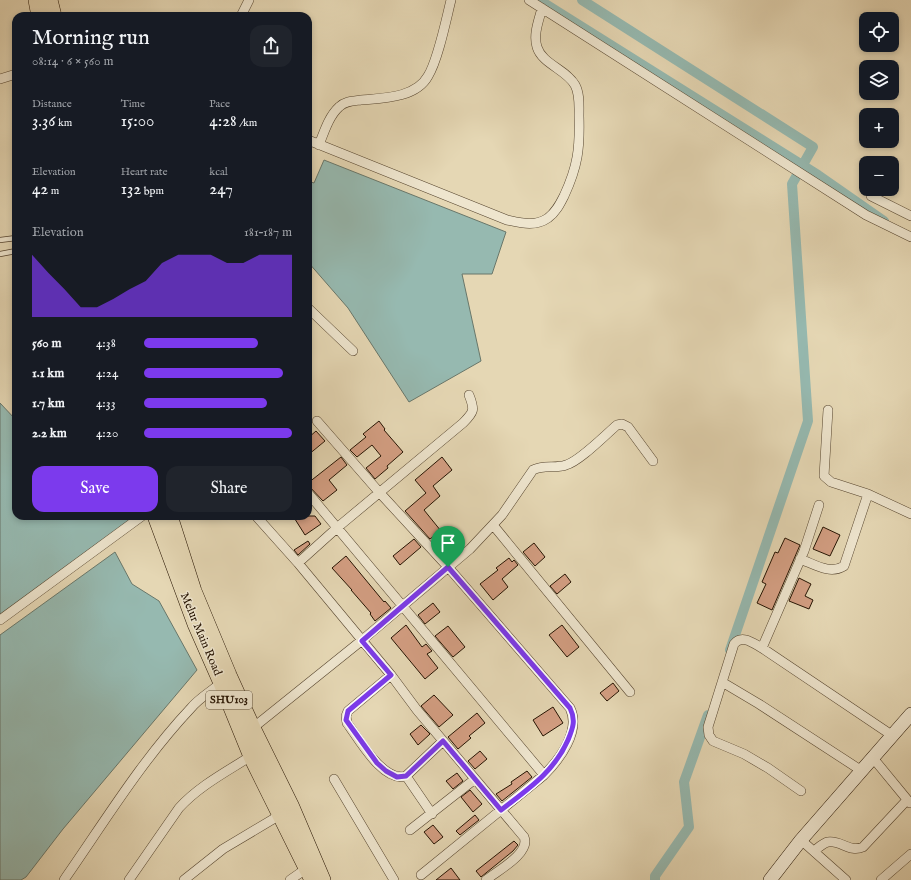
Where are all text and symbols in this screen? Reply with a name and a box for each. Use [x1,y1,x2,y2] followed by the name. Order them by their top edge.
[859,12,899,196] map controls
[859,12,899,52] button: locate
[32,24,150,52] text: Morning run
[250,25,292,67] button: share
[32,53,113,70] text: 08:14 · 6 × 560 m
[859,60,899,100] button: layers
[32,97,72,111] text: Distance
[121,97,145,111] text: Time
[209,97,230,111] text: Pace
[859,108,899,148] button: +
[32,111,56,132] text: 3.36
[121,111,154,132] text: 15:00
[209,111,237,132] text: 4:28
[56,116,72,130] text: km
[237,116,257,130] text: /km
[859,156,899,196] button: −
[32,165,76,179] text: Elevation
[121,165,168,179] text: Heart rate
[209,165,228,179] text: kcal
[32,179,48,200] text: 42
[121,179,141,200] text: 132
[209,179,233,200] text: 247
[48,184,59,198] text: m
[141,184,164,198] text: bpm
[32,224,84,241] text: Elevation
[244,224,292,241] text: 181–187 m
[32,335,61,352] text: 560 m
[96,335,116,352] text: 4:38
[32,365,64,382] text: 1.1 km
[96,365,118,382] text: 4:24
[32,395,65,412] text: 1.7 km
[96,395,116,412] text: 4:33
[32,425,67,442] text: 2.2 km
[96,425,118,442] text: 4:20
[32,466,158,512] button: Save
[166,466,292,512] button: Share
[431,526,465,567] pin
[437,532,459,554] icon: arrive
[177,590,226,678] street label: Melur Main Road
[206,691,252,709] road number: SHU103

